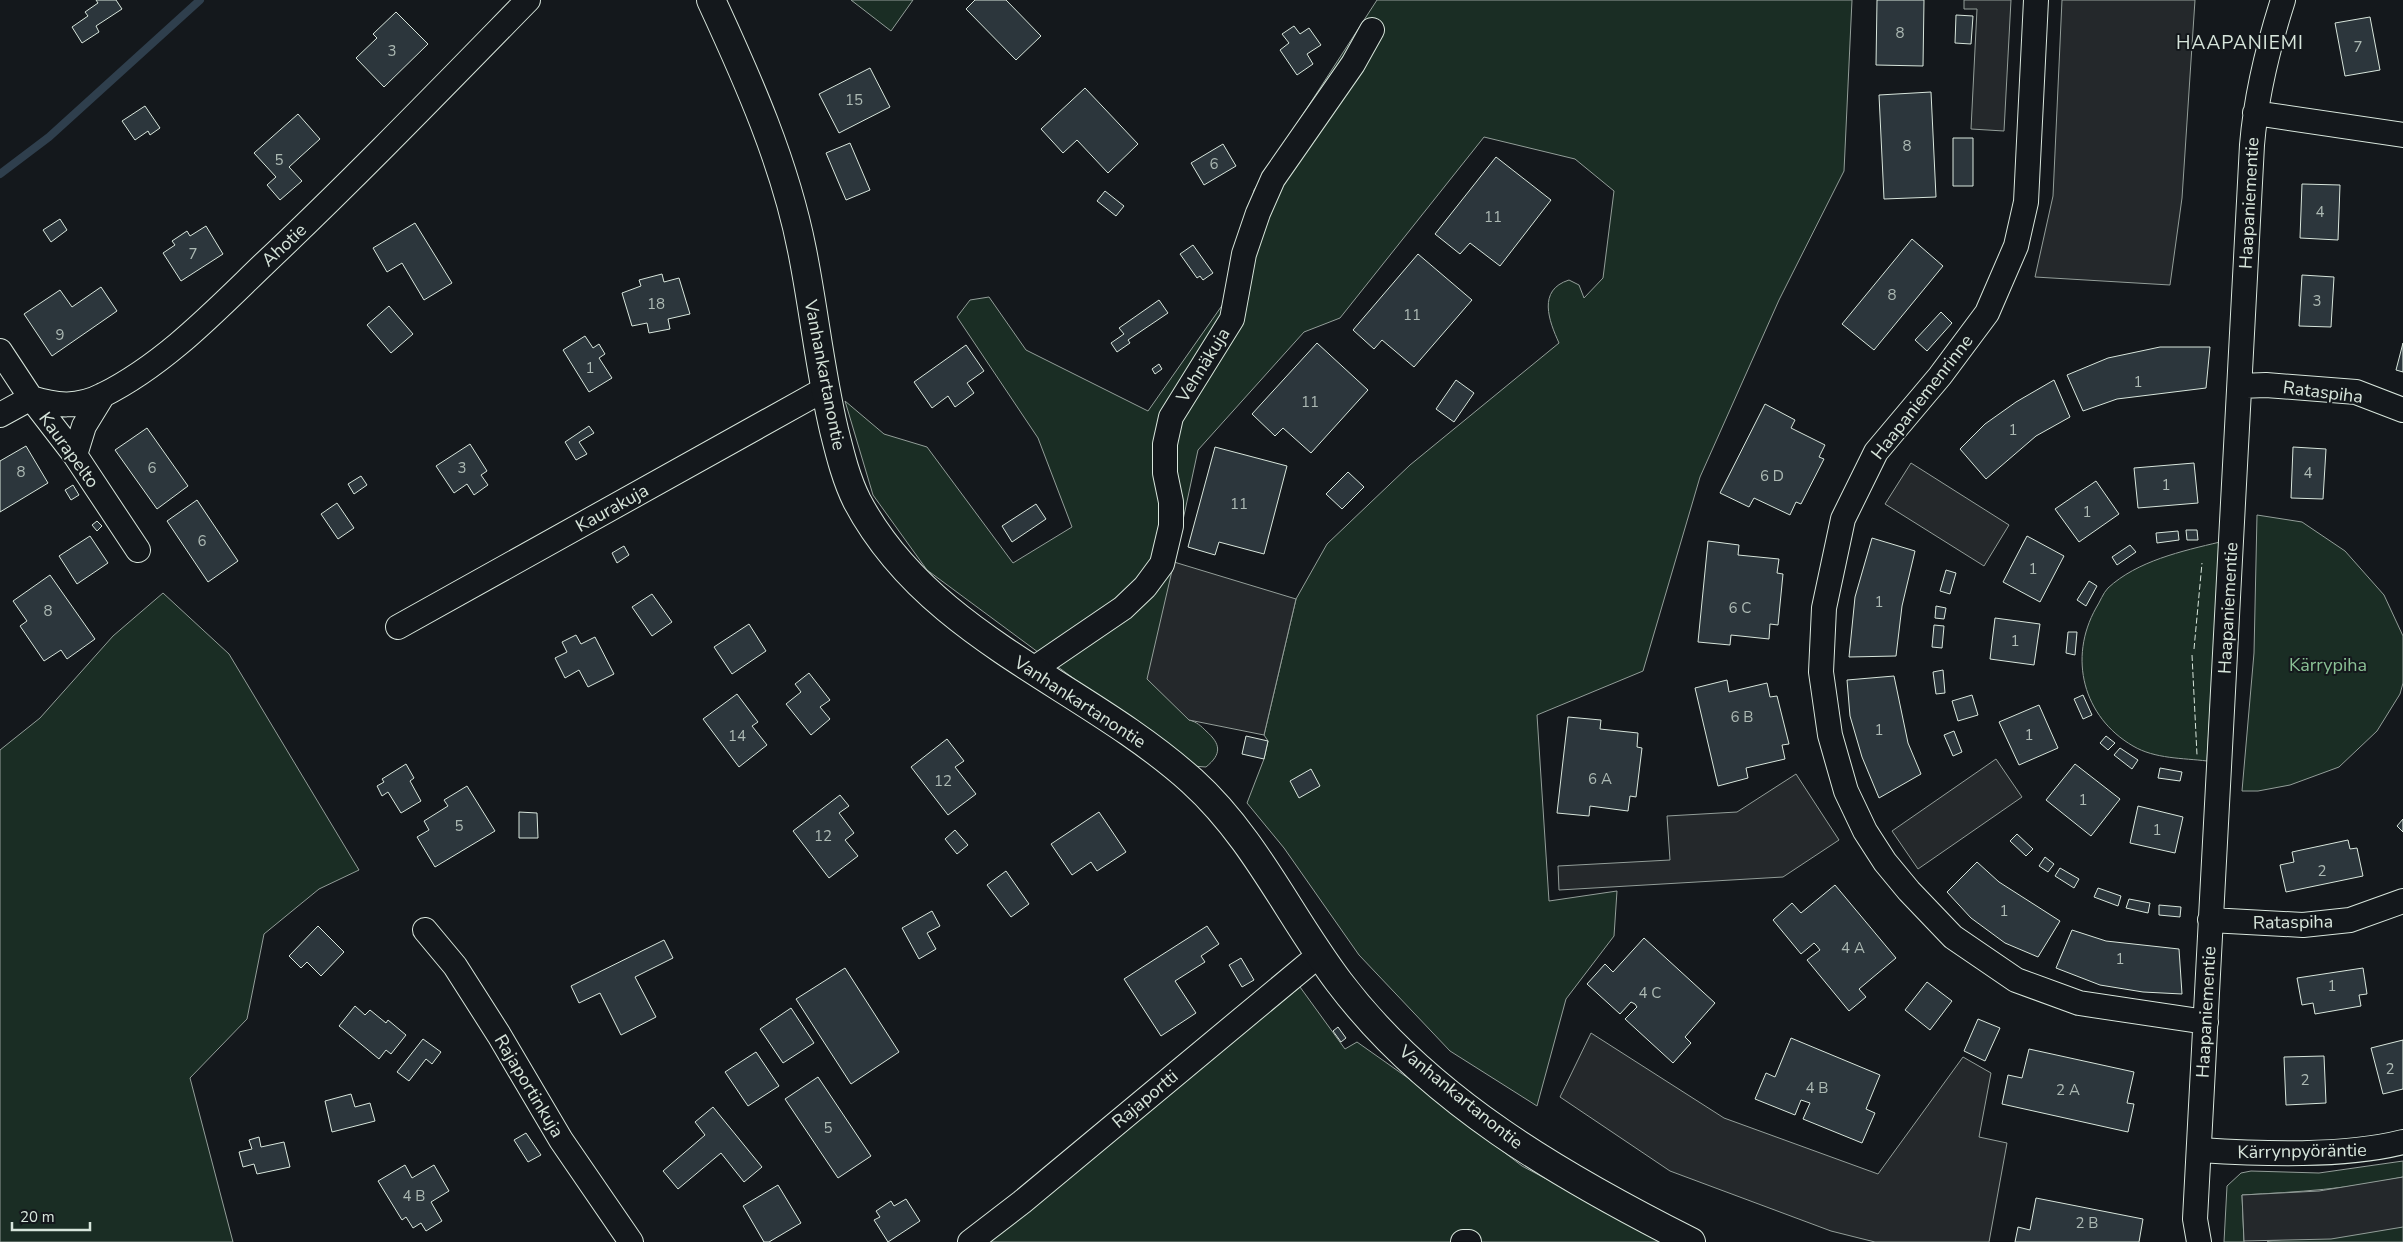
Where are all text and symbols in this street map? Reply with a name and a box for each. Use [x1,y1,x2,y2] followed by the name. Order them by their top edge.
[1895,23,1905,43] house number: 8
[2176,30,2304,56] district label: HAAPANIEMI
[2353,37,2363,57] house number: 7
[387,41,397,61] house number: 3
[845,90,863,110] house number: 15
[1902,136,1912,156] house number: 8
[2234,136,2264,270] street label: Haapaniementie
[274,150,284,170] house number: 5
[1209,154,1219,174] house number: 6
[2315,202,2325,222] house number: 4
[1484,207,1502,227] house number: 11
[256,218,312,272] street label: Ahotie
[188,244,198,264] house number: 7
[1887,285,1897,305] house number: 8
[2312,291,2322,311] house number: 3
[647,294,665,314] house number: 18
[798,297,851,452] street label: Vanhankartanontie
[1403,305,1421,325] house number: 11
[1170,323,1235,408] street label: Vehnäkuja
[55,325,65,345] house number: 9
[1866,329,1978,465] street label: Haapaniemenrinne
[585,358,595,378] house number: 1
[2133,372,2143,392] house number: 1
[2282,375,2364,409] street label: Rataspiha
[1301,392,1319,412] house number: 11
[33,407,105,493] street label: Kaurapelto
[2008,420,2018,440] house number: 1
[147,458,157,478] house number: 6
[457,458,467,478] house number: 3
[16,462,26,482] house number: 8
[2303,463,2313,483] house number: 4
[1760,466,1784,486] house number: 6 D
[2161,475,2171,495] house number: 1
[571,478,653,538] street label: Kaurakuja
[1230,494,1248,514] house number: 11
[2082,502,2092,522] house number: 1
[197,531,207,551] house number: 6
[2213,541,2243,675] street label: Haapaniementie
[2028,559,2038,579] house number: 1
[1874,592,1884,612] house number: 1
[1729,598,1751,618] house number: 6 C
[43,601,53,621] house number: 8
[2010,631,2020,651] house number: 1
[1009,650,1151,754] street label: Vanhankartanontie
[2289,653,2367,677] park label: Kärrypiha
[1731,707,1754,727] house number: 6 B
[1874,720,1884,740] house number: 1
[2024,725,2034,745] house number: 1
[728,726,746,746] house number: 14
[1588,769,1612,789] house number: 6 A
[934,771,952,791] house number: 12
[2078,790,2088,810] house number: 1
[454,816,464,836] house number: 5
[2152,820,2162,840] house number: 1
[814,826,832,846] house number: 12
[2317,861,2327,881] house number: 2
[1999,901,2009,921] house number: 1
[2253,909,2333,935] street label: Rataspiha
[1841,938,1865,958] house number: 4 A
[2191,945,2221,1079] street label: Haapaniementie
[2115,949,2125,969] house number: 1
[2327,976,2337,996] house number: 1
[1639,983,1661,1003] house number: 4 C
[489,1030,569,1142] street label: Rajaportinkuja
[1393,1039,1528,1154] street label: Vanhankartanontie
[2385,1059,2395,1079] house number: 2
[1107,1064,1183,1134] street label: Rajaportti
[2300,1070,2310,1090] house number: 2
[1806,1078,1829,1098] house number: 4 B
[2056,1080,2080,1100] house number: 2 A
[823,1118,833,1138] house number: 5
[2237,1138,2367,1164] street label: Kärrynpyöräntie
[403,1186,426,1206] house number: 4 B
[12,1200,90,1232] scale bar
[20,1207,55,1227] text: 20 m
[2076,1213,2099,1233] house number: 2 B

